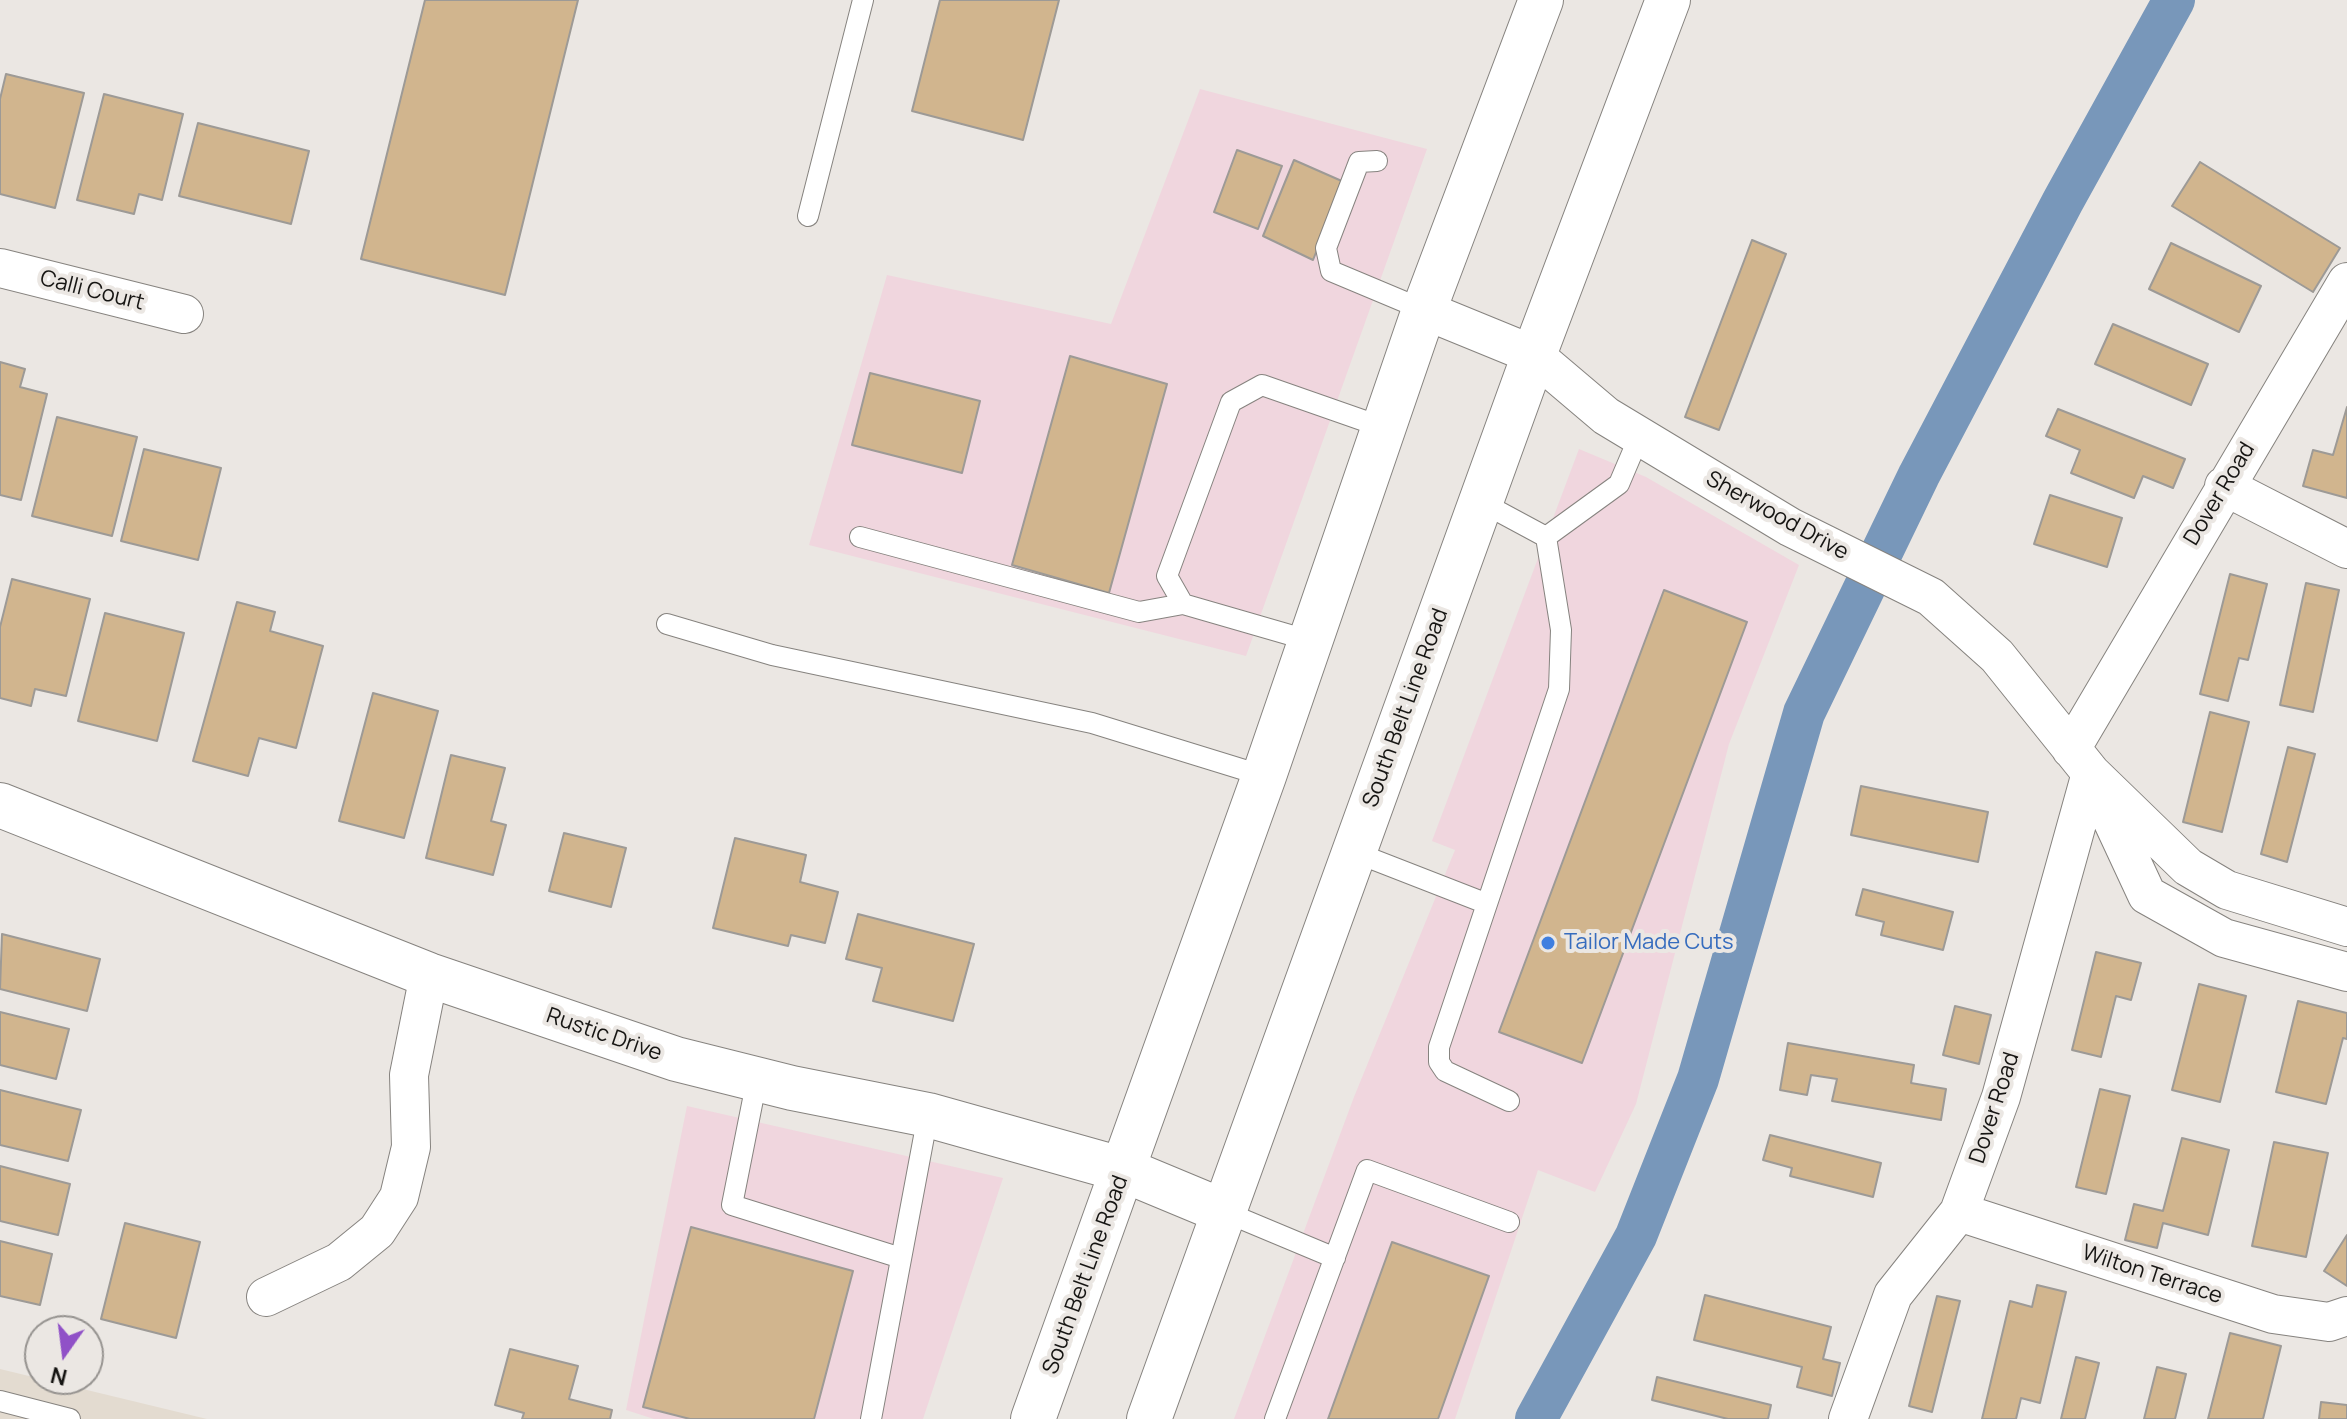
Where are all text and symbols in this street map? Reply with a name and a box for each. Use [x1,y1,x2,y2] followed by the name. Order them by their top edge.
[37,265,147,317] street label: Calli Court
[2179,438,2261,550] street label: Dover Road
[1701,466,1853,566] street label: Sherwood Drive
[1358,605,1454,811] street label: South Belt Line Road
[1564,930,1734,956] place label: Tailor Made Cuts
[1539,934,1557,952] marker: Tailor Made Cuts
[543,1003,665,1067] street label: Rustic Drive
[1965,1049,2025,1167] street label: Dover Road
[1038,1172,1134,1378] street label: South Belt Line Road
[2079,1240,2225,1310] street label: Wilton Terrace
[24,1315,104,1395] north arrow
[47,1360,70,1393] text: N

